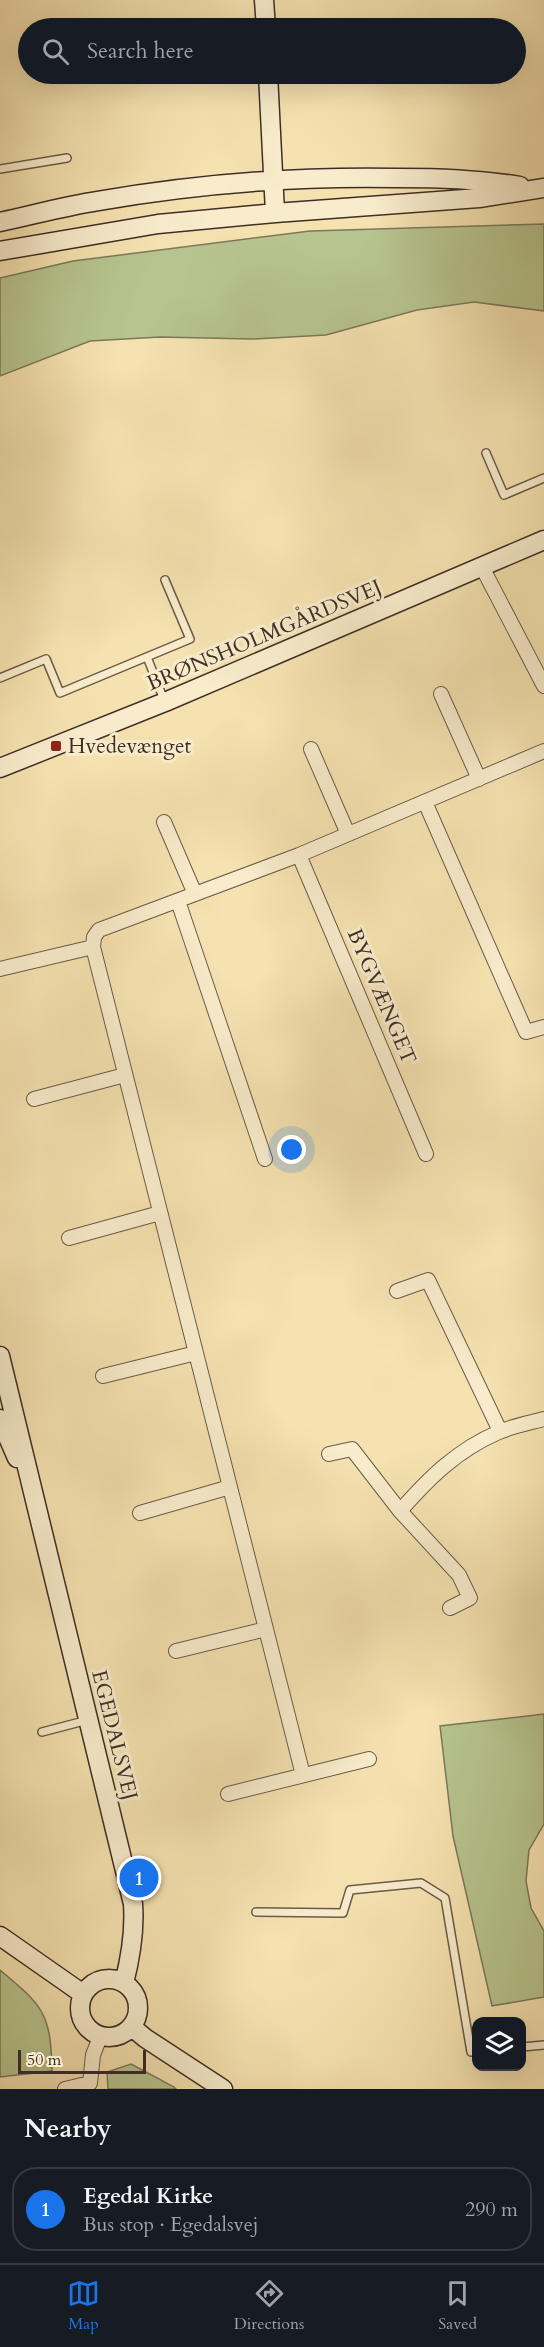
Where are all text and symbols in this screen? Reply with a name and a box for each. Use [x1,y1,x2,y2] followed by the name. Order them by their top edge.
[18,18,526,84] search box
[39,35,72,68] icon: search
[87,36,194,66] text: Search here
[142,573,386,698] street label: BRØNSHOLMGÅRDSVEJ
[68,732,191,761] place label: Hvedevænget
[49,739,63,753] marker: Hvedevænget
[340,924,423,1068] street label: BYGVÆNGET
[277,1135,306,1164] your location
[84,1667,145,1803] street label: EGEDALSVEJ
[120,1856,158,1900] pin: 1
[472,2017,526,2071] map controls
[472,2017,526,2071] button: layers
[18,2047,146,2074] scale bar
[27,2049,61,2071] text: 50 m
[24,2111,112,2146] text: Nearby
[83,2181,213,2211] text: Egedal Kirke
[40,2196,51,2223] text: 1
[465,2196,518,2223] text: 290 m
[83,2211,258,2238] text: Bus stop · Egedalsvej
[67,2277,100,2335] tab: Map
[234,2277,304,2335] tab: Directions
[438,2277,477,2335] tab: Saved

